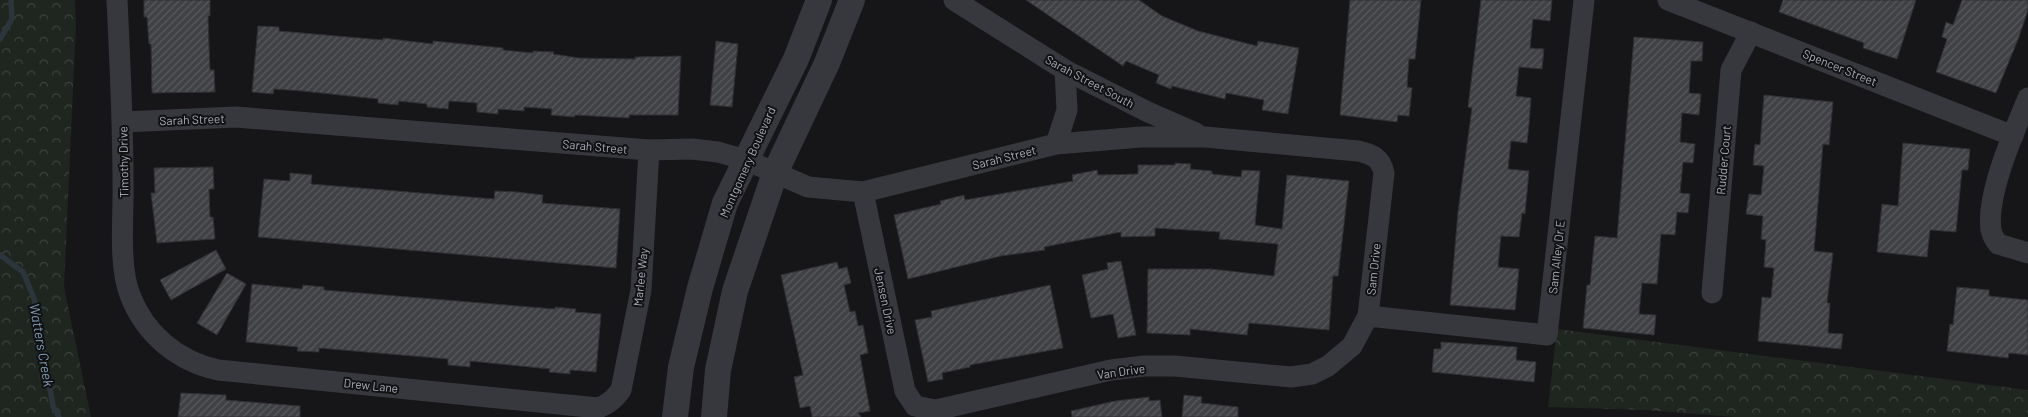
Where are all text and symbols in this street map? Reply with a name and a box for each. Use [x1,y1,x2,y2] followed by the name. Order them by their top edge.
[1801,46,1879,88] street label: Spencer Street
[1043,52,1137,110] street label: Sarah Street South
[716,104,778,220] street label: Montgomery Boulevard
[159,111,225,127] street label: Sarah Street
[1713,125,1733,195] street label: Rudder Court
[115,126,131,198] street label: Timothy Drive
[562,136,628,156] street label: Sarah Street
[971,142,1037,172] street label: Sarah Street
[1545,220,1567,294] street label: Sam Alley Dr E
[1363,242,1383,296] street label: Sam Drive
[630,247,650,307] street label: Marlee Way
[872,267,900,335] street label: Jensen Drive
[26,302,58,388] water label: Watters Creek
[1096,361,1146,381] street label: Van Drive
[343,375,399,395] street label: Drew Lane

